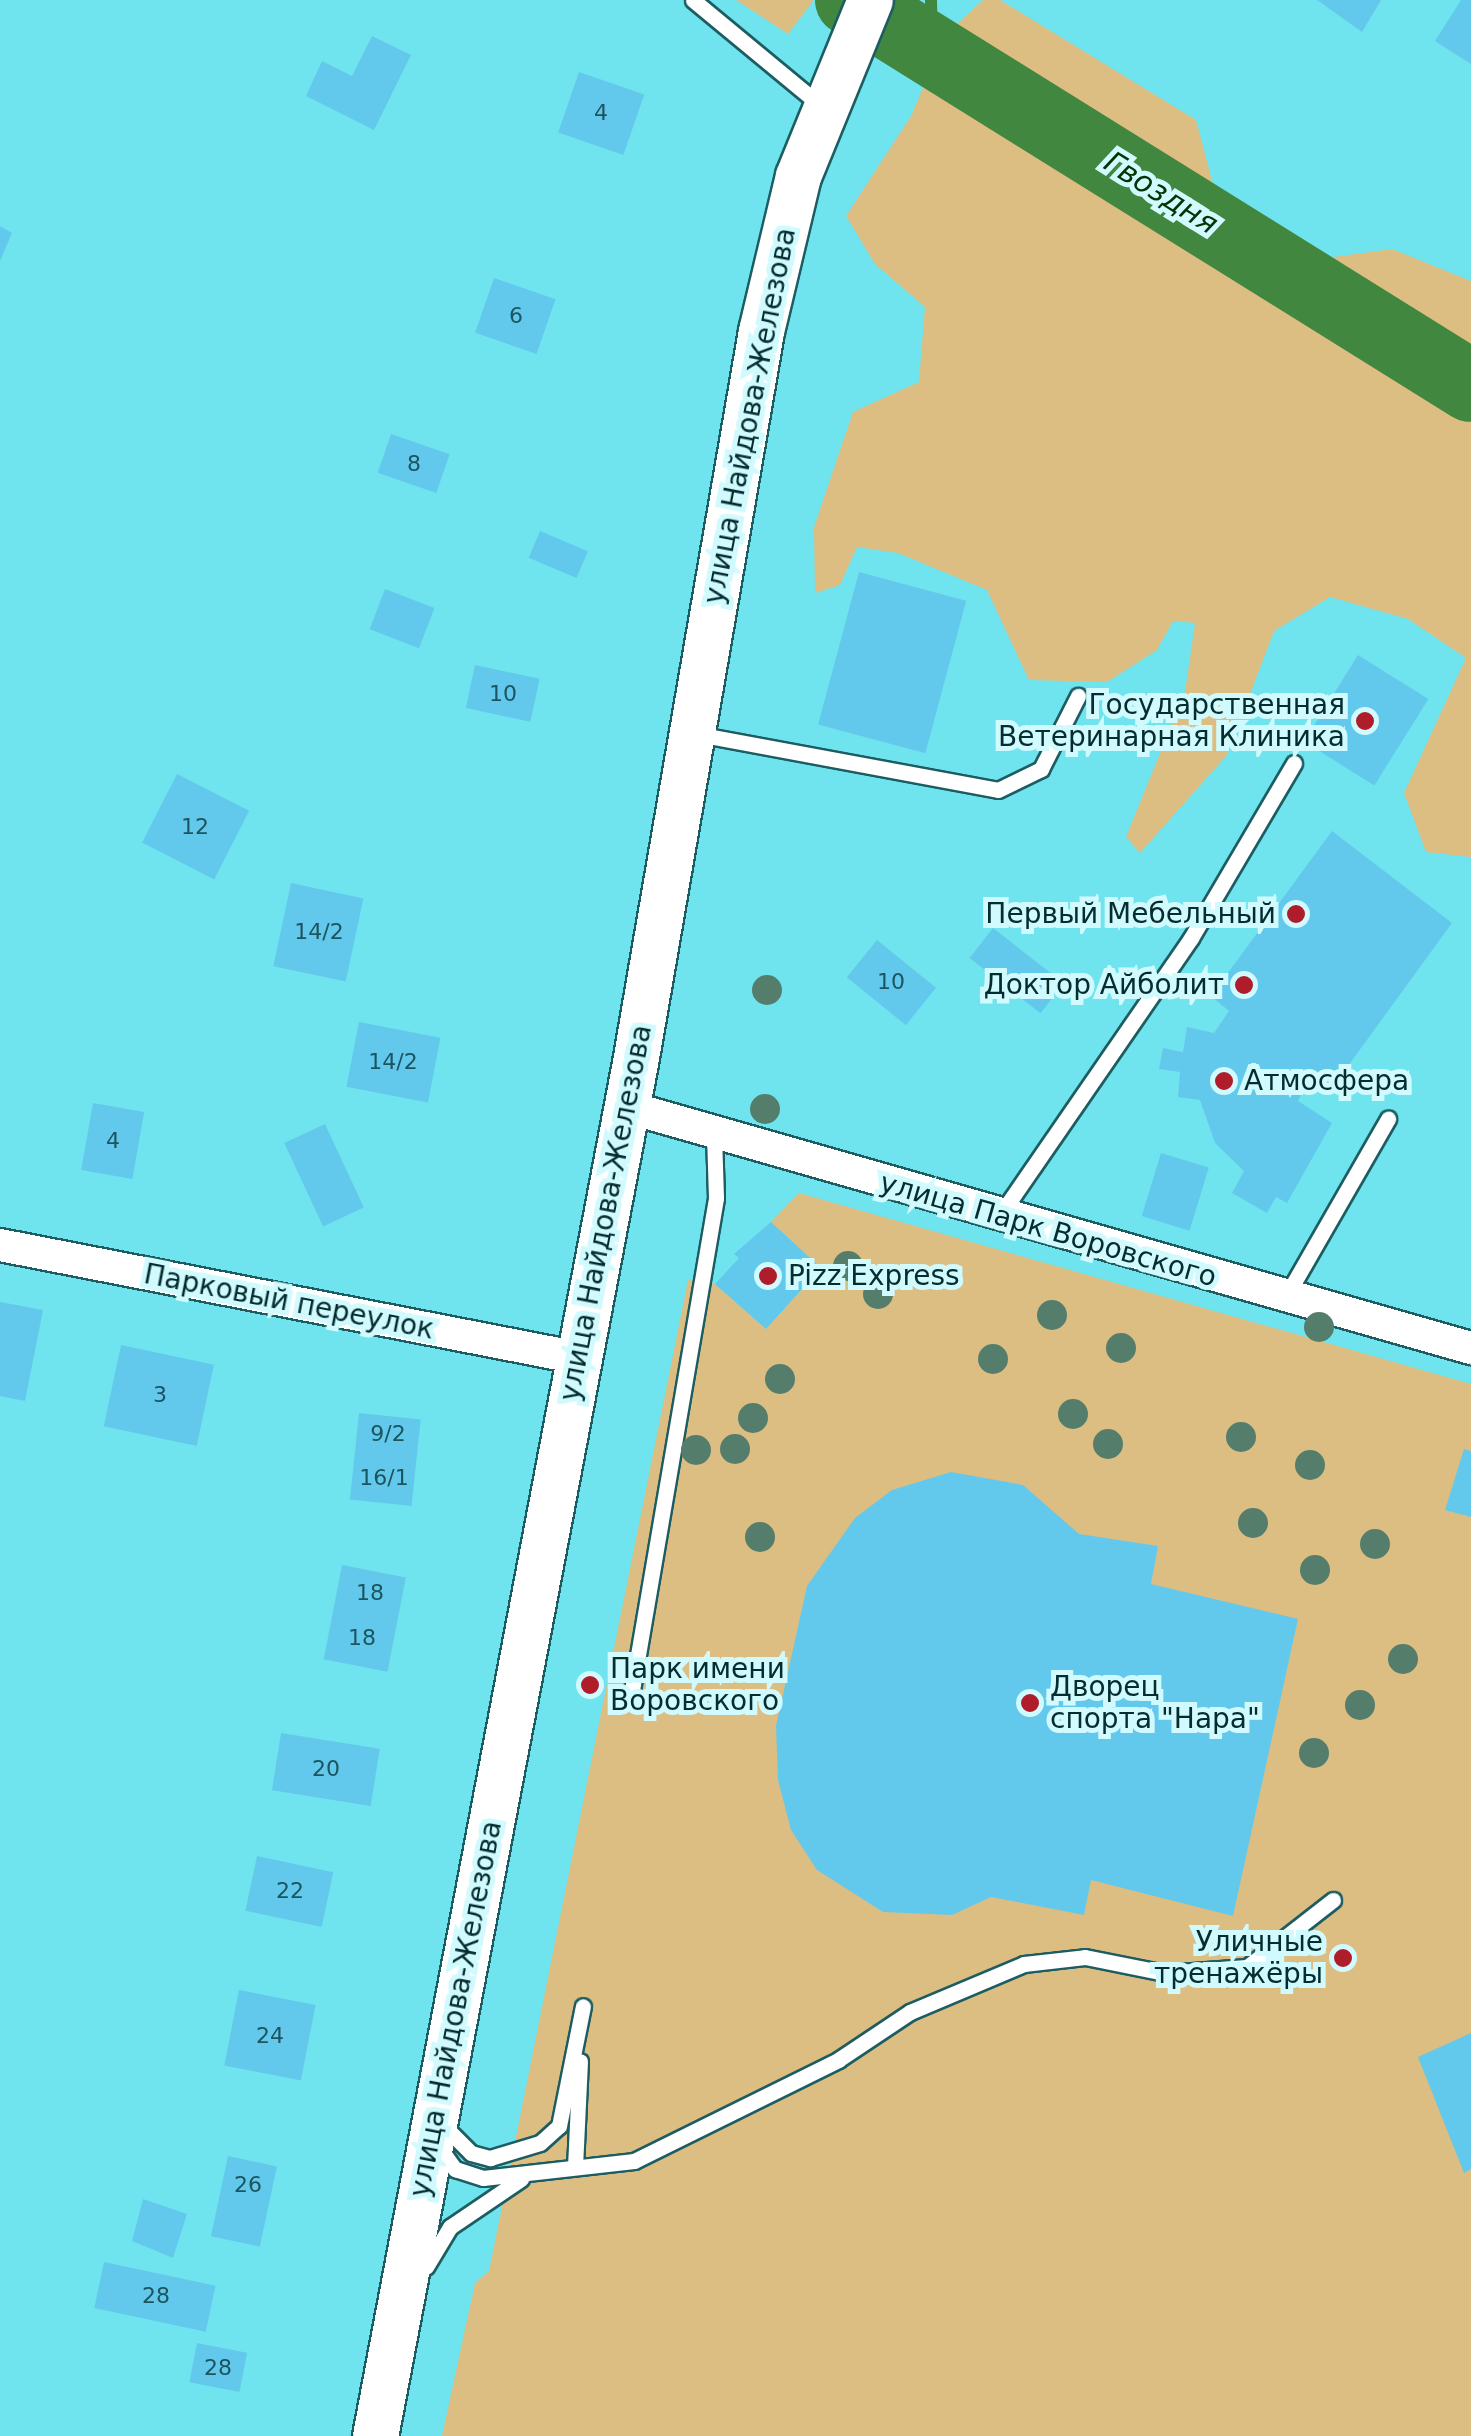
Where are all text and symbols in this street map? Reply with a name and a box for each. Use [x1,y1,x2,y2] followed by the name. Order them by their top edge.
[594,100,608,126] house number: 4
[1098,144,1224,242] water label: Гвоздня
[697,225,803,607] street label: улица Найдова-Железова
[509,303,523,329] house number: 6
[407,451,421,477] house number: 8
[489,681,517,707] house number: 10
[998,688,1345,754] place label: Государственная Ветеринарная Клиника
[1354,710,1376,732] marker: Государственная Ветеринарная Клиника
[181,814,209,840] house number: 12
[985,897,1276,931] place label: Первый Мебельный
[1285,903,1307,925] marker: Первый Мебельный
[294,919,344,945] house number: 14/2
[984,968,1224,1002] place label: Доктор Айболит
[877,969,905,995] house number: 10
[1233,974,1255,996] marker: Доктор Айболит
[553,1022,659,1404] street label: улица Найдова-Железова
[368,1049,418,1075] house number: 14/2
[1244,1064,1409,1098] place label: Атмосфера
[1213,1070,1235,1092] marker: Атмосфера
[106,1128,120,1154] house number: 4
[876,1166,1220,1294] street label: улица Парк Воровского
[141,1257,437,1347] street label: Парковый переулок
[788,1259,960,1293] place label: Pizz Express
[757,1265,779,1287] marker: Pizz Express
[153,1382,167,1408] house number: 3
[370,1421,406,1447] house number: 9/2
[359,1465,409,1491] house number: 16/1
[356,1580,384,1606] house number: 18
[348,1625,376,1651] house number: 18
[610,1652,785,1718] place label: Парк имени Воровского
[1050,1670,1260,1736] place label: Дворец спорта "Нара"
[579,1674,601,1696] marker: Парк имени Воровского
[1019,1692,1041,1714] marker: Дворец спорта "Нара"
[312,1756,340,1782] house number: 20
[403,1818,509,2200] street label: улица Найдова-Железова
[276,1878,304,1904] house number: 22
[1154,1925,1323,1991] place label: Уличные тренажёры
[1332,1947,1354,1969] marker: Уличные тренажёры
[256,2023,284,2049] house number: 24
[234,2172,262,2198] house number: 26
[142,2283,170,2309] house number: 28
[204,2355,232,2381] house number: 28

